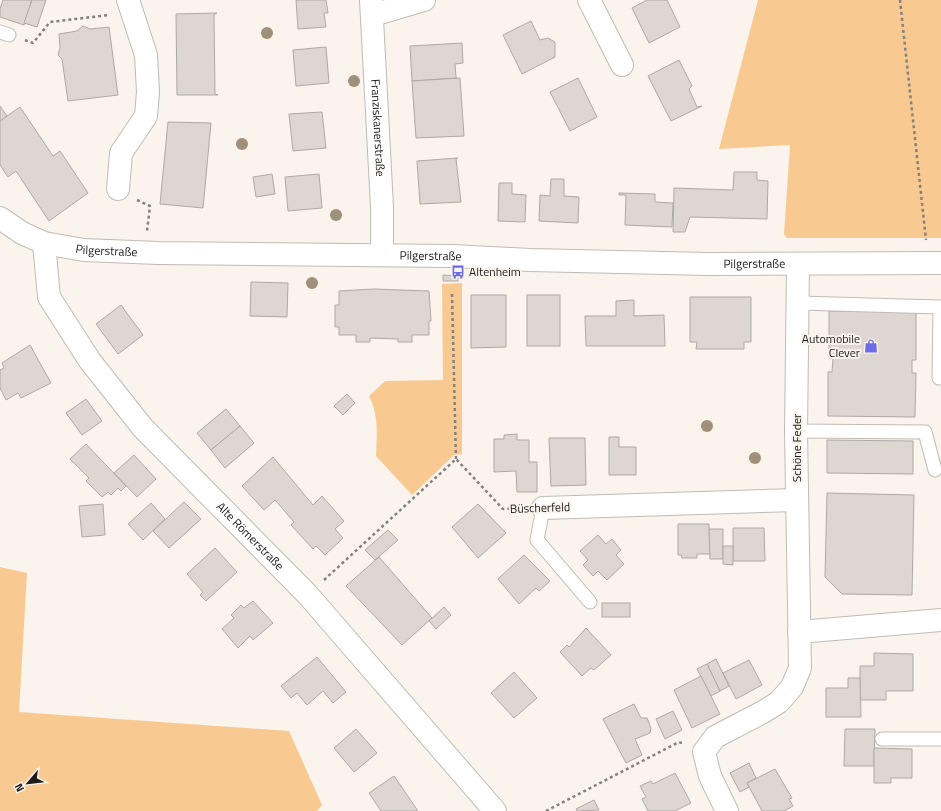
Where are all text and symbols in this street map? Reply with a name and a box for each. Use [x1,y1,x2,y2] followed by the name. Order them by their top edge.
[366,78,390,177] street label: Franziskanerstraße
[74,239,138,261] street label: Pilgerstraße
[399,245,462,265] street label: Pilgerstraße
[723,254,785,273] street label: Pilgerstraße
[469,262,521,281] place label: Altenheim
[450,264,466,280] bus stop icon: Altenheim
[802,329,860,362] place label: Automobile Clever
[863,338,879,354] shop icon: Automobile Clever
[787,414,806,482] street label: Schöne Feder
[212,497,289,575] street label: Alte Römerstraße
[510,497,570,518] street label: Büscherfeld
[8,763,48,803] north arrow
[10,781,28,795] text: N

